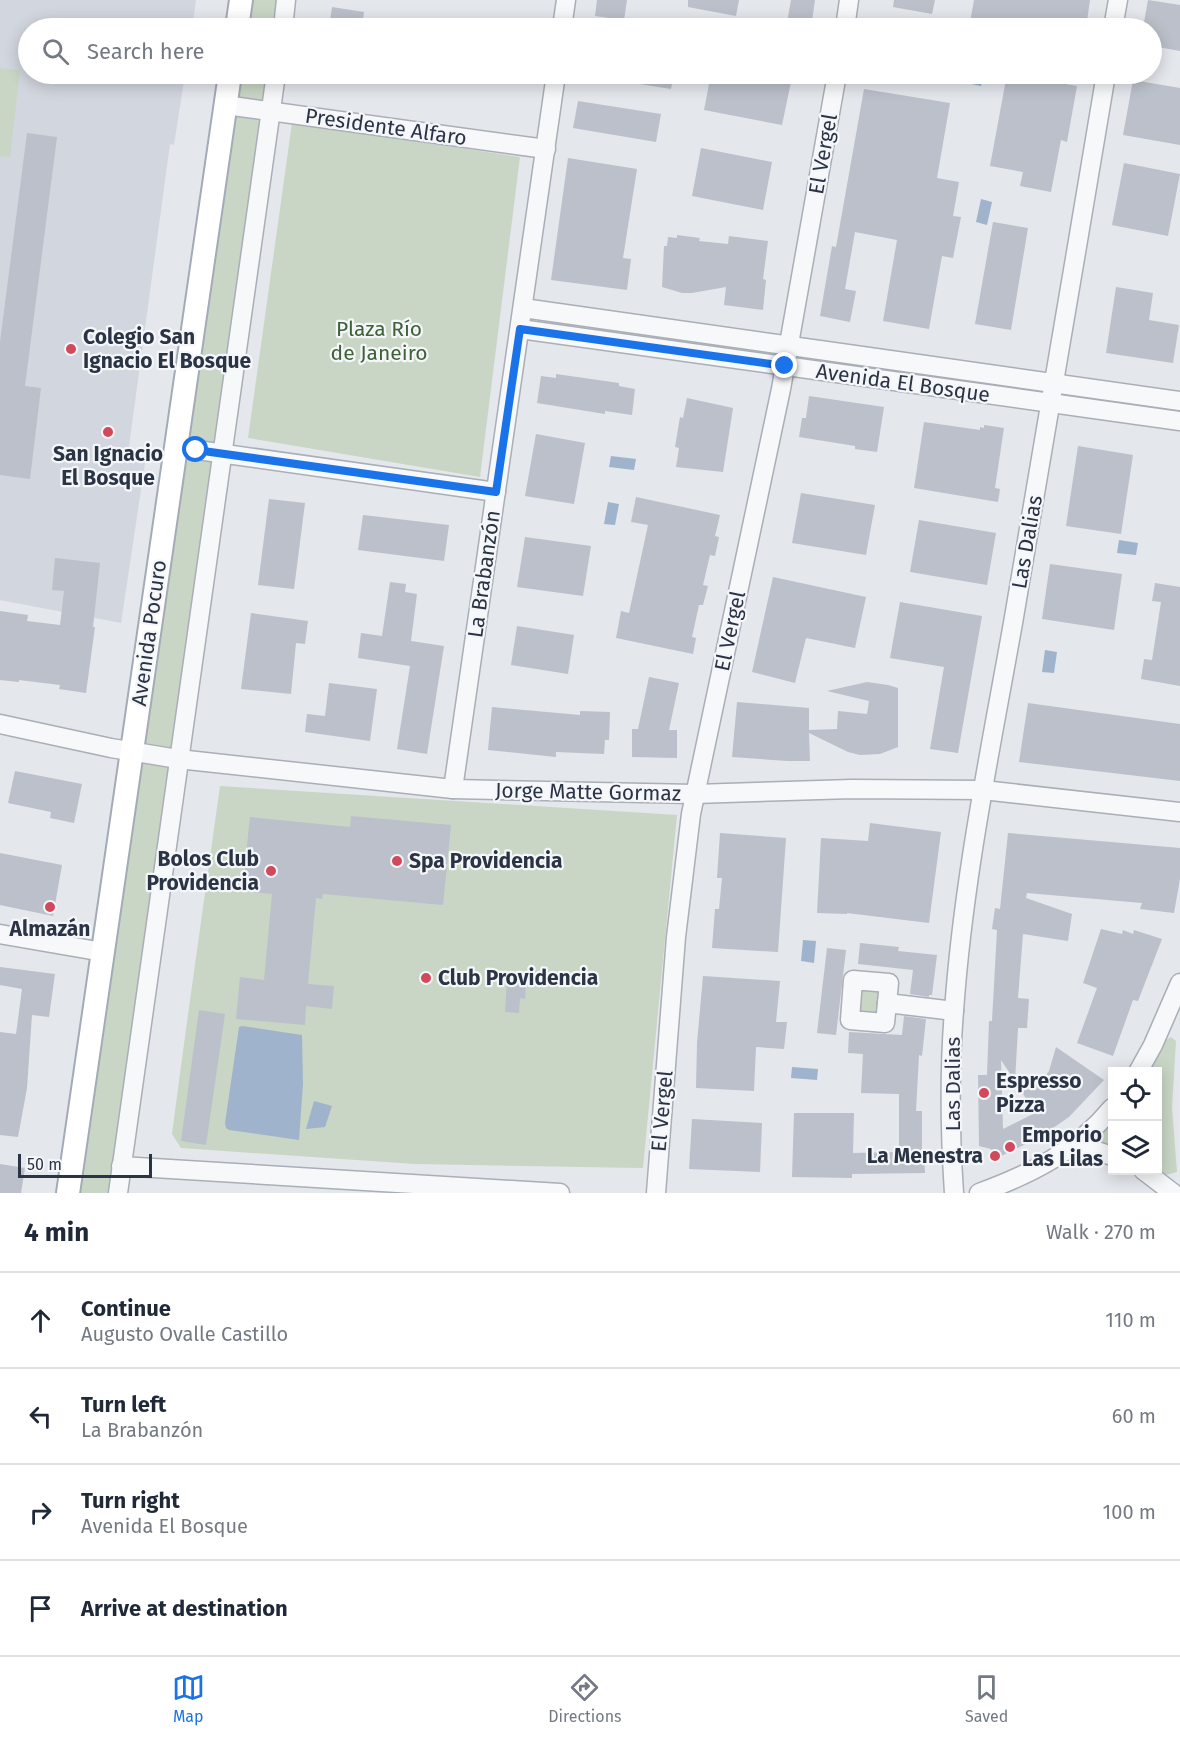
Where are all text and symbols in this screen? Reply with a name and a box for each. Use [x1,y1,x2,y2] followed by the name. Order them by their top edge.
[18,18,1162,84] search box
[39,35,72,68] icon: search
[87,38,205,65] text: Search here
[304,103,468,151] street label: Presidente Alfaro
[803,112,843,196] street label: El Vergel
[331,316,427,366] park label: Plaza Río de Janeiro
[83,324,252,374] place label: Colegio San Ignacio El Bosque
[64,342,78,356] marker: Colegio San Ignacio El Bosque
[771,352,797,378] route end
[814,358,992,408] street label: Avenida El Bosque
[101,425,115,439] marker: San Ignacio El Bosque
[182,436,208,462] route start
[53,441,163,491] place label: San Ignacio El Bosque
[1006,493,1048,591] street label: Las Dalias
[462,509,506,639] street label: La Brabanzón
[126,558,172,708] street label: Avenida Pocuro
[709,588,751,674] street label: El Vergel
[495,777,681,807] street label: Jorge Matte Gormaz
[146,846,259,896] place label: Bolos Club Providencia
[409,848,562,874] place label: Spa Providencia
[390,854,404,868] marker: Spa Providencia
[264,864,278,878] marker: Bolos Club Providencia
[43,900,57,914] marker: Almazán
[9,916,90,942] place label: Almazán
[438,965,598,991] place label: Club Providencia
[419,971,433,985] marker: Club Providencia
[940,1037,966,1131] street label: Las Dalias
[1108,1067,1162,1175] map controls
[1108,1067,1162,1121] button: locate
[996,1068,1081,1118] place label: Espresso Pizza
[646,1069,678,1153] street label: El Vergel
[977,1086,991,1100] marker: Espresso Pizza
[1108,1121,1162,1175] button: layers
[1022,1122,1103,1172] place label: Emporio Las Lilas
[1003,1140,1017,1154] marker: Emporio Las Lilas
[867,1143,983,1169] place label: La Menestra
[988,1149,1002,1163] marker: La Menestra
[18,1151,152,1178] scale bar
[27,1155,62,1174] text: 50 m
[24,1217,89,1248] text: 4 min
[1046,1220,1156,1244] text: Walk · 270 m
[81,1295,171,1322] text: Continue
[24,1304,57,1337] icon: ahead
[1105,1308,1156,1332] text: 110 m
[81,1322,288,1346] text: Augusto Ovalle Castillo
[81,1391,166,1418] text: Turn left
[24,1400,57,1433] icon: left
[1112,1404,1156,1428] text: 60 m
[81,1418,203,1442] text: La Brabanzón
[81,1487,180,1514] text: Turn right
[24,1496,57,1529] icon: right
[1103,1500,1156,1524] text: 100 m
[81,1514,248,1538] text: Avenida El Bosque
[24,1592,57,1625] icon: arrive
[81,1595,288,1622] text: Arrive at destination
[172,1671,205,1726] tab: Map
[548,1671,622,1726] tab: Directions
[965,1671,1008,1726] tab: Saved

